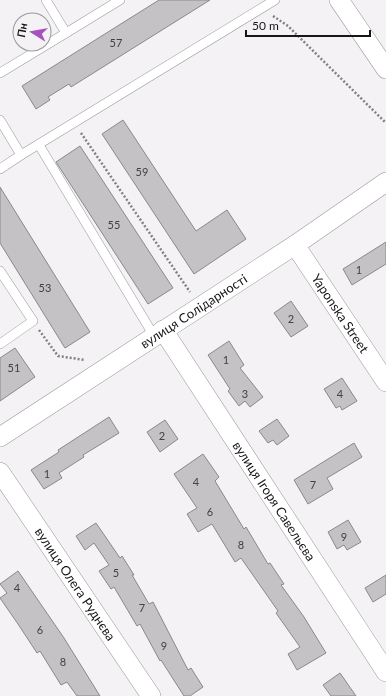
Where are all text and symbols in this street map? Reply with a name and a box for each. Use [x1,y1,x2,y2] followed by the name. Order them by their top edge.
[12,12,52,52] north arrow
[246,12,370,38] scale bar
[252,18,279,33] text: 50 m
[14,22,29,38] text: Пн
[110,36,122,49] house number: 57
[136,165,148,178] house number: 59
[108,218,120,231] house number: 55
[356,263,362,276] house number: 1
[137,270,250,352] street label: вулиця Солідарності
[308,271,373,356] street label: Yaponska Street
[39,281,51,294] house number: 53
[288,312,294,325] house number: 2
[223,353,229,366] house number: 1
[8,361,20,374] house number: 51
[242,387,248,400] house number: 3
[337,387,344,400] house number: 4
[159,429,165,442] house number: 2
[230,438,319,564] street label: вулиця Ігоря Савельєва
[44,467,50,480] house number: 1
[193,475,200,488] house number: 4
[310,478,316,491] house number: 7
[207,505,213,518] house number: 6
[32,524,119,644] street label: вулиця Олега Руднєва
[341,530,347,543] house number: 9
[238,538,244,551] house number: 8
[113,566,119,579] house number: 5
[14,581,21,594] house number: 4
[139,601,145,614] house number: 7
[37,623,43,636] house number: 6
[161,639,167,652] house number: 9
[60,655,66,668] house number: 8

